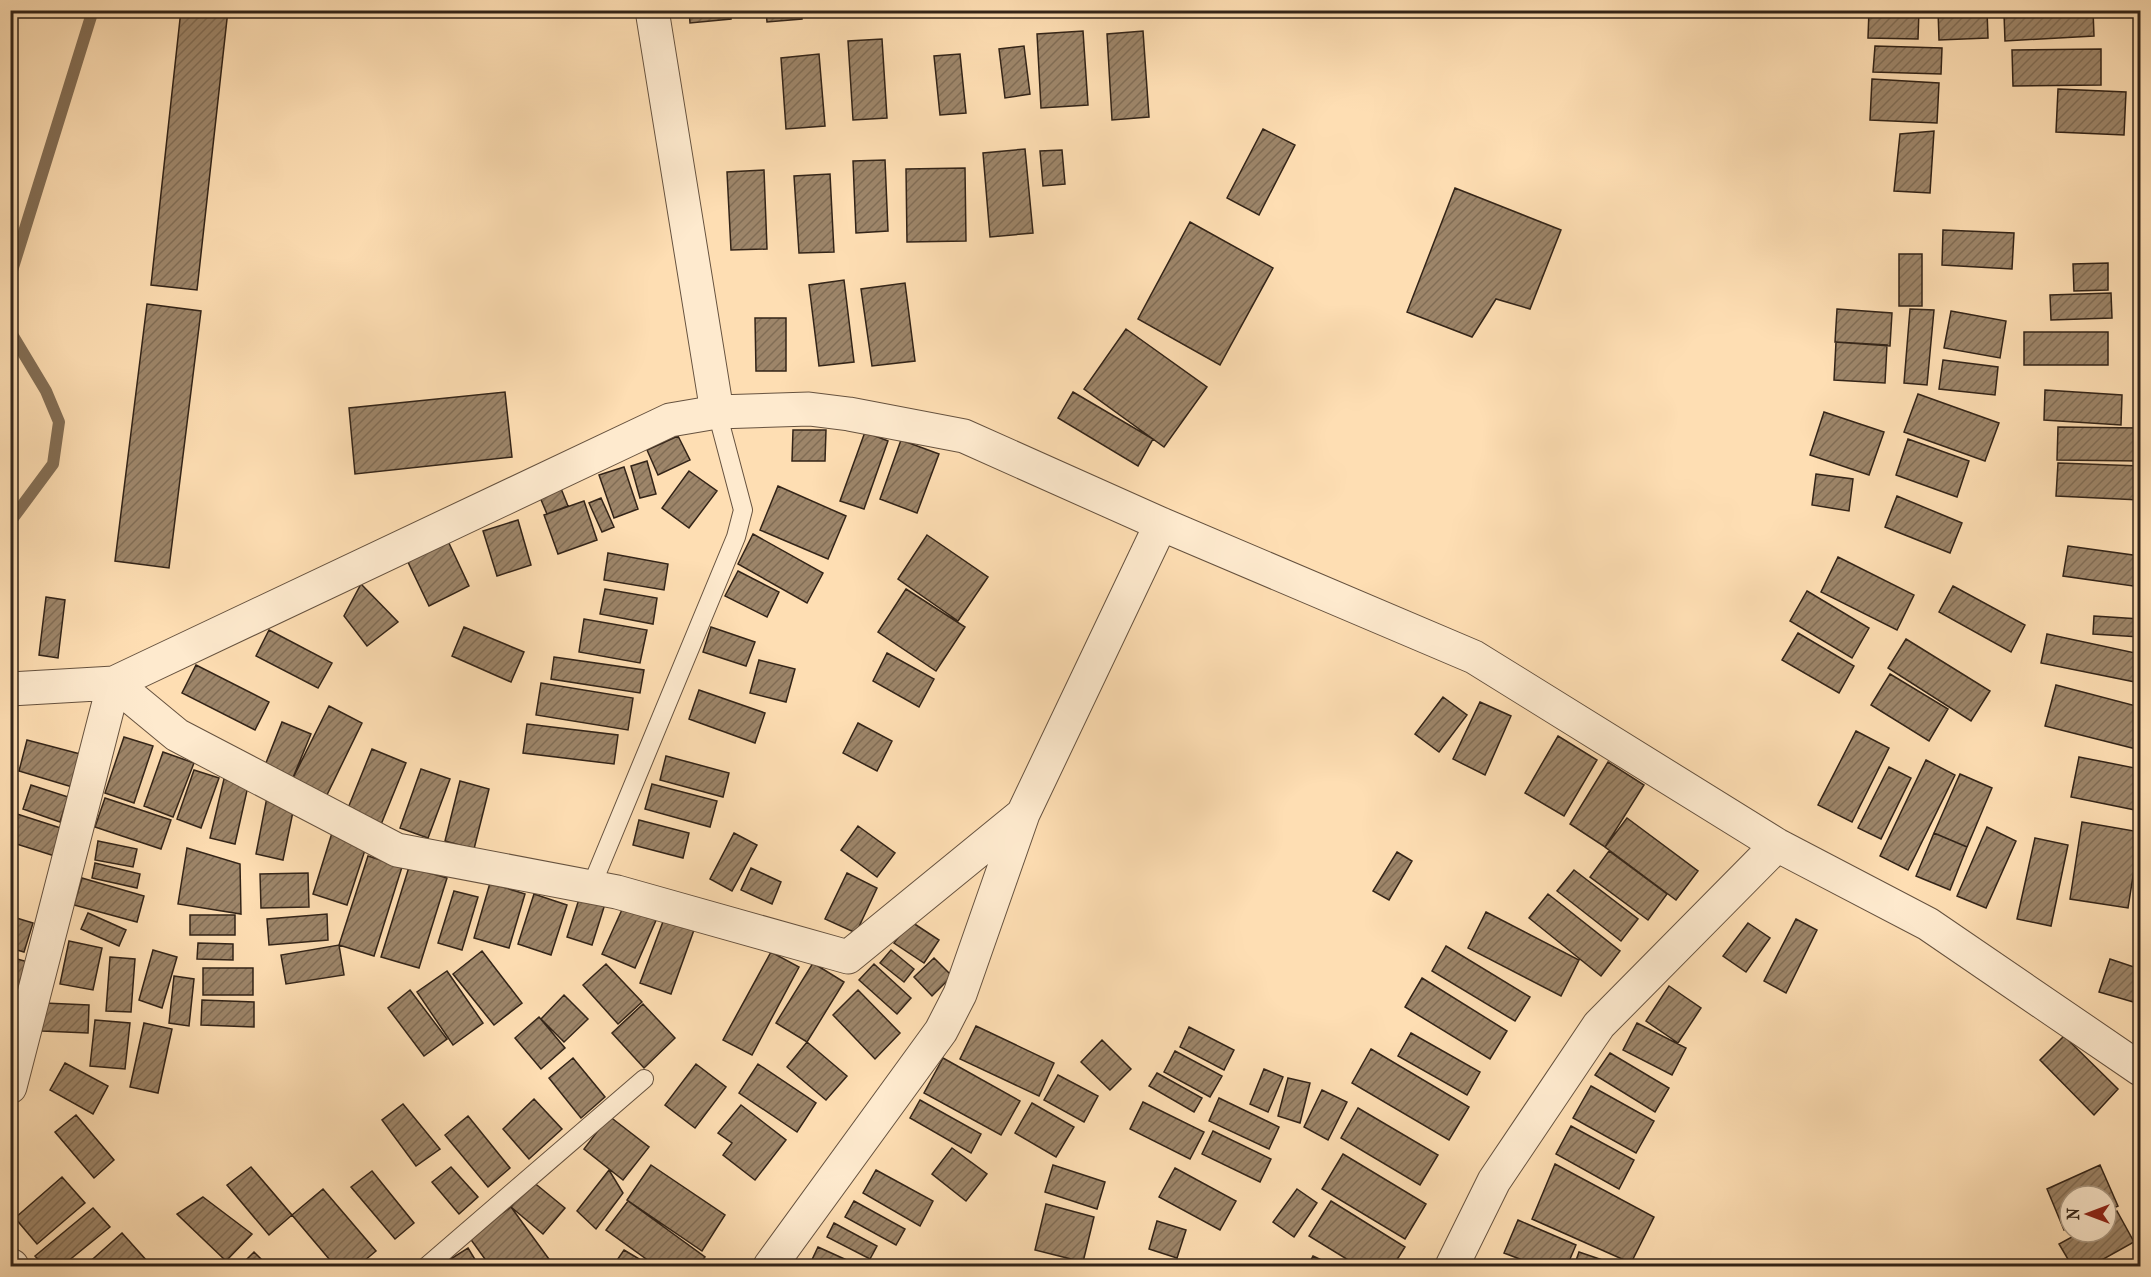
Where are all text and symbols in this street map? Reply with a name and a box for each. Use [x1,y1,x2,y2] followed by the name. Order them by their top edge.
[2058,1184,2118,1244] north arrow
[2064,1207,2083,1220] text: N

